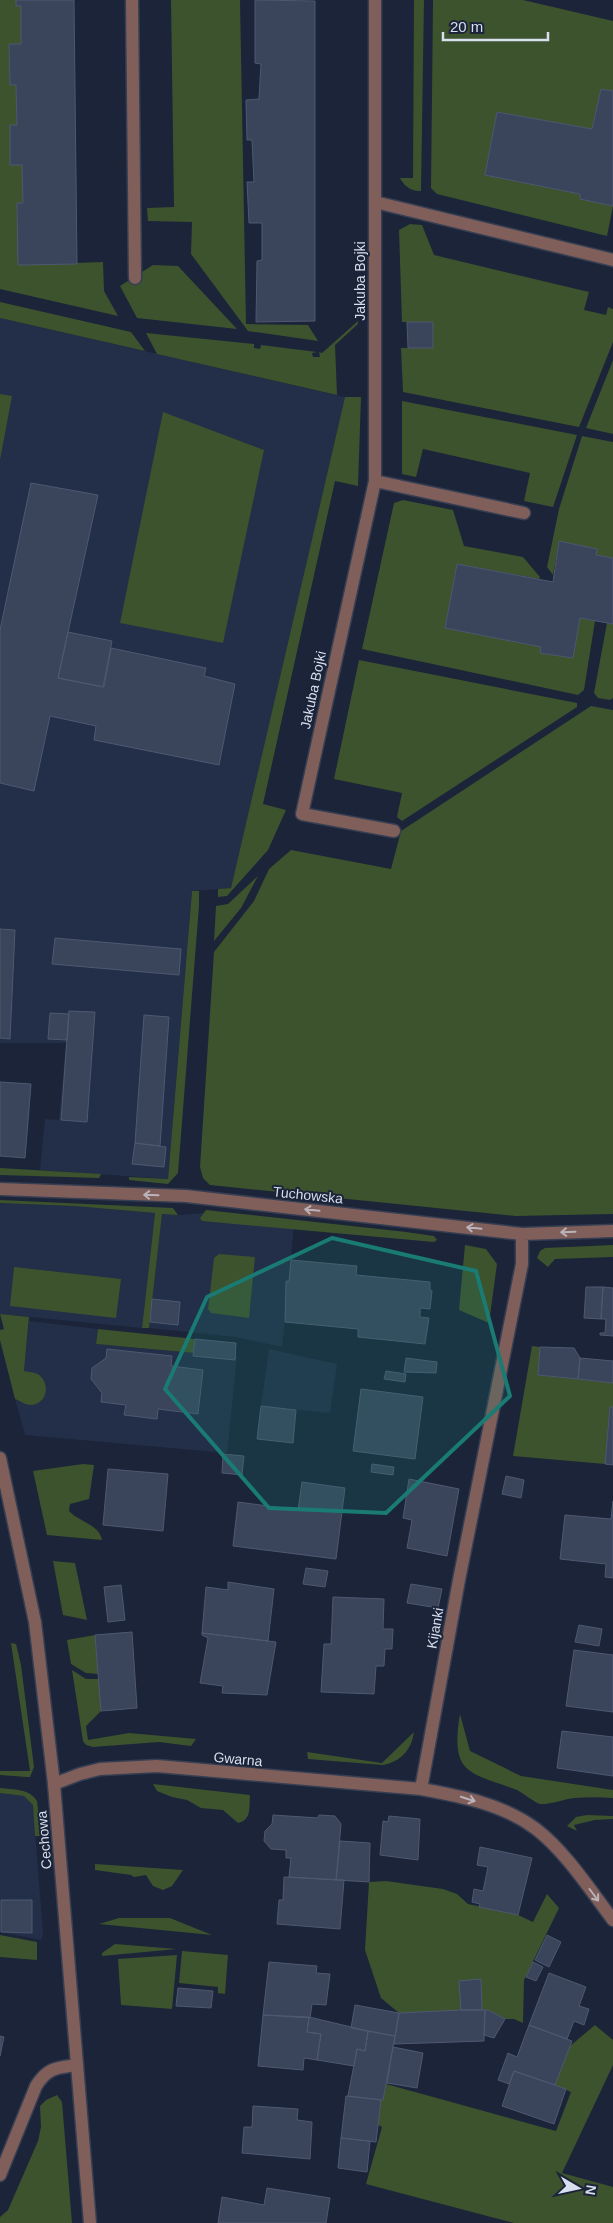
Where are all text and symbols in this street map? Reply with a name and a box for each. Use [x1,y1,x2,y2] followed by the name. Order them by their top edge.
[443,10,548,42] scale bar
[450,18,483,35] text: 20 m
[352,241,368,321] street label: Jakuba Bojki
[297,650,329,730] street label: Jakuba Bojki
[272,1183,344,1207] street label: Tuchowska
[143,1190,159,1199] one-way arrow
[305,1205,321,1215] one-way arrow
[466,1223,482,1233] one-way arrow
[560,1228,576,1237] one-way arrow
[424,1606,446,1650] street label: Kijanki
[213,1749,263,1769] street label: Gwarna
[460,1795,476,1804] one-way arrow
[33,1810,55,1870] street label: Cechowa
[589,1888,600,1901] one-way arrow
[553,2163,603,2213] north arrow
[582,2184,600,2196] text: N

